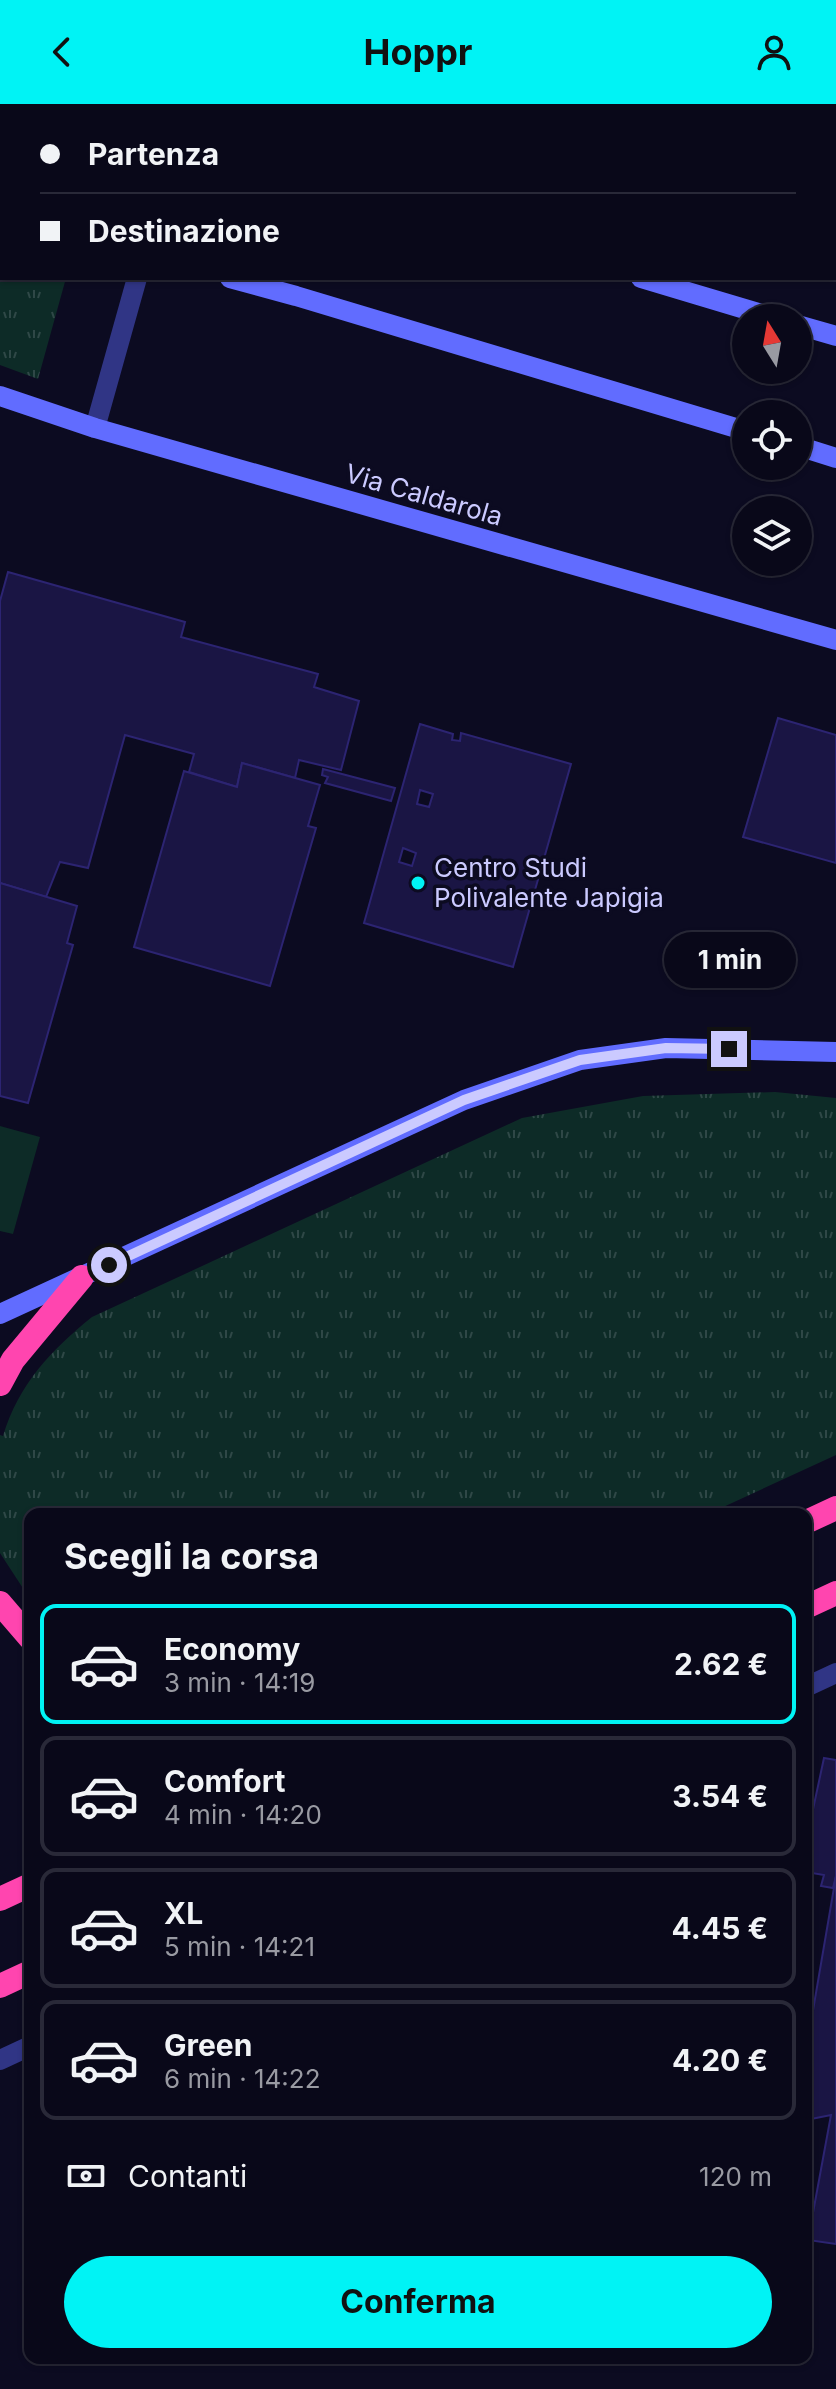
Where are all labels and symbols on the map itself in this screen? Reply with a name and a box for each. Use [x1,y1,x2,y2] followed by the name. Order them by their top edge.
[732,304,812,384] north arrow
[342,457,506,532] street label: Via Caldarola
[434,852,664,913] place label: Centro Studi Polivalente Japigia
[409,874,427,892] marker: Centro Studi Polivalente Japigia
[663,933,795,989] callout: 1 min
[711,1031,747,1067] route end
[91,1247,127,1283] route start

